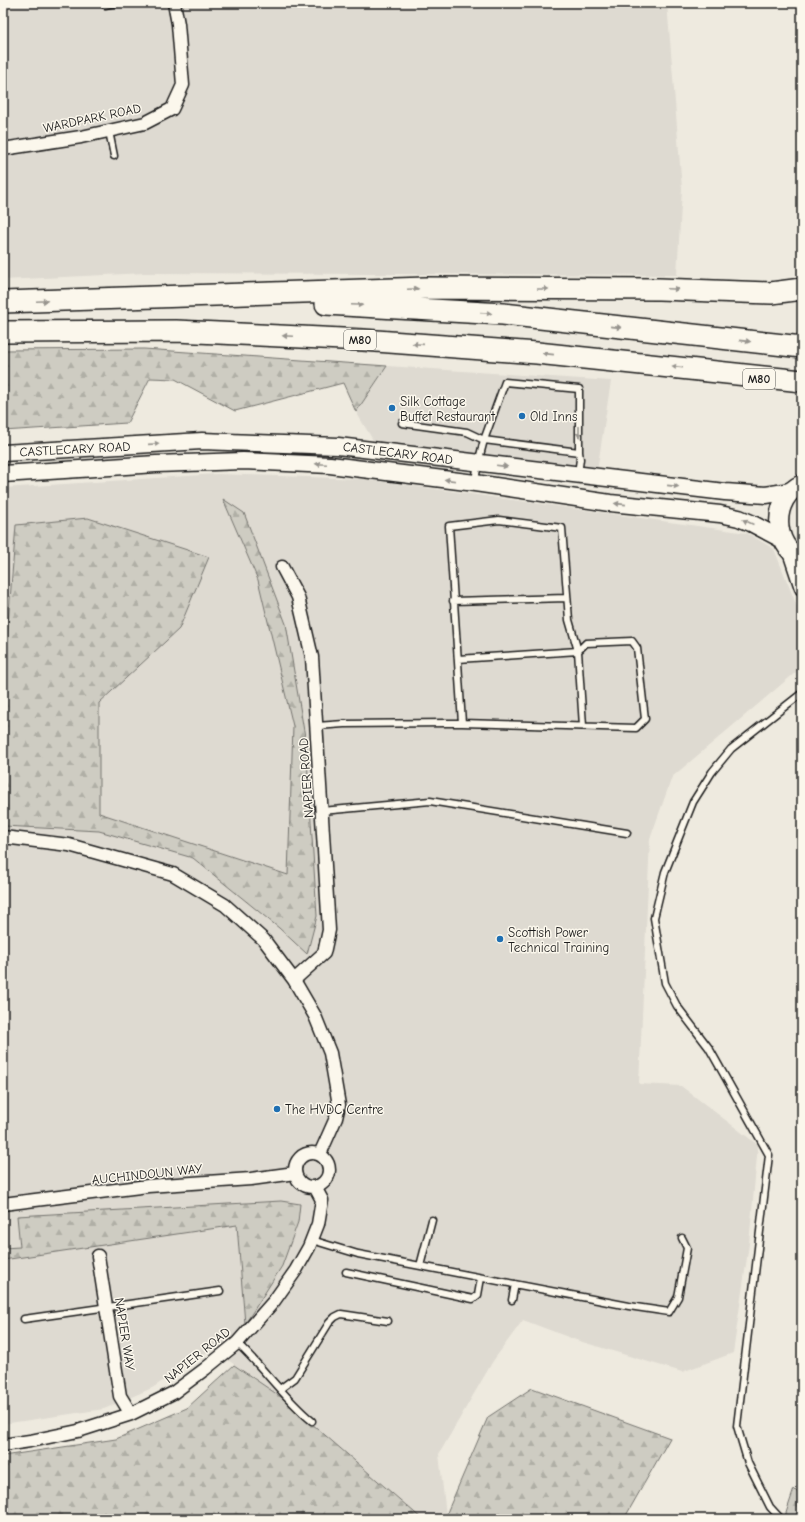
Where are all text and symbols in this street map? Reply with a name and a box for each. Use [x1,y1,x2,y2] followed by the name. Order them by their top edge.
[42,100,142,136] street label: WARDPARK ROAD
[407,286,420,292] one-way arrow
[537,286,550,292] one-way arrow
[667,286,680,292] one-way arrow
[36,298,49,304] one-way arrow
[351,302,363,309] one-way arrow
[480,310,492,317] one-way arrow
[610,324,622,330] one-way arrow
[344,330,376,350] road number: M80
[282,333,294,340] one-way arrow
[739,338,751,344] one-way arrow
[412,340,424,347] one-way arrow
[542,351,554,357] one-way arrow
[671,364,683,370] one-way arrow
[743,369,775,389] road number: M80
[400,394,496,424] place label: Silk Cottage Buffet Restaurant
[387,403,397,413] marker: Silk Cottage Buffet Restaurant
[530,409,577,424] place label: Old Inns
[517,411,527,421] marker: Old Inns
[576,426,582,439] one-way arrow
[19,439,131,459] street label: CASTLECARY ROAD
[342,439,454,467] street label: CASTLECARY ROAD
[148,441,160,448] one-way arrow
[315,461,327,468] one-way arrow
[496,462,508,469] one-way arrow
[444,477,456,483] one-way arrow
[667,483,679,489] one-way arrow
[614,501,626,507] one-way arrow
[743,519,754,525] one-way arrow
[296,737,316,819] street label: NAPIER ROAD
[508,925,609,955] place label: Scottish Power Technical Training
[495,934,505,944] marker: Scottish Power Technical Training
[285,1102,384,1117] place label: The HVDC Centre
[272,1104,282,1114] marker: The HVDC Centre
[91,1161,203,1187] street label: AUCHINDOUN WAY
[112,1297,138,1372] street label: NAPIER WAY
[161,1324,233,1386] street label: NAPIER ROAD

